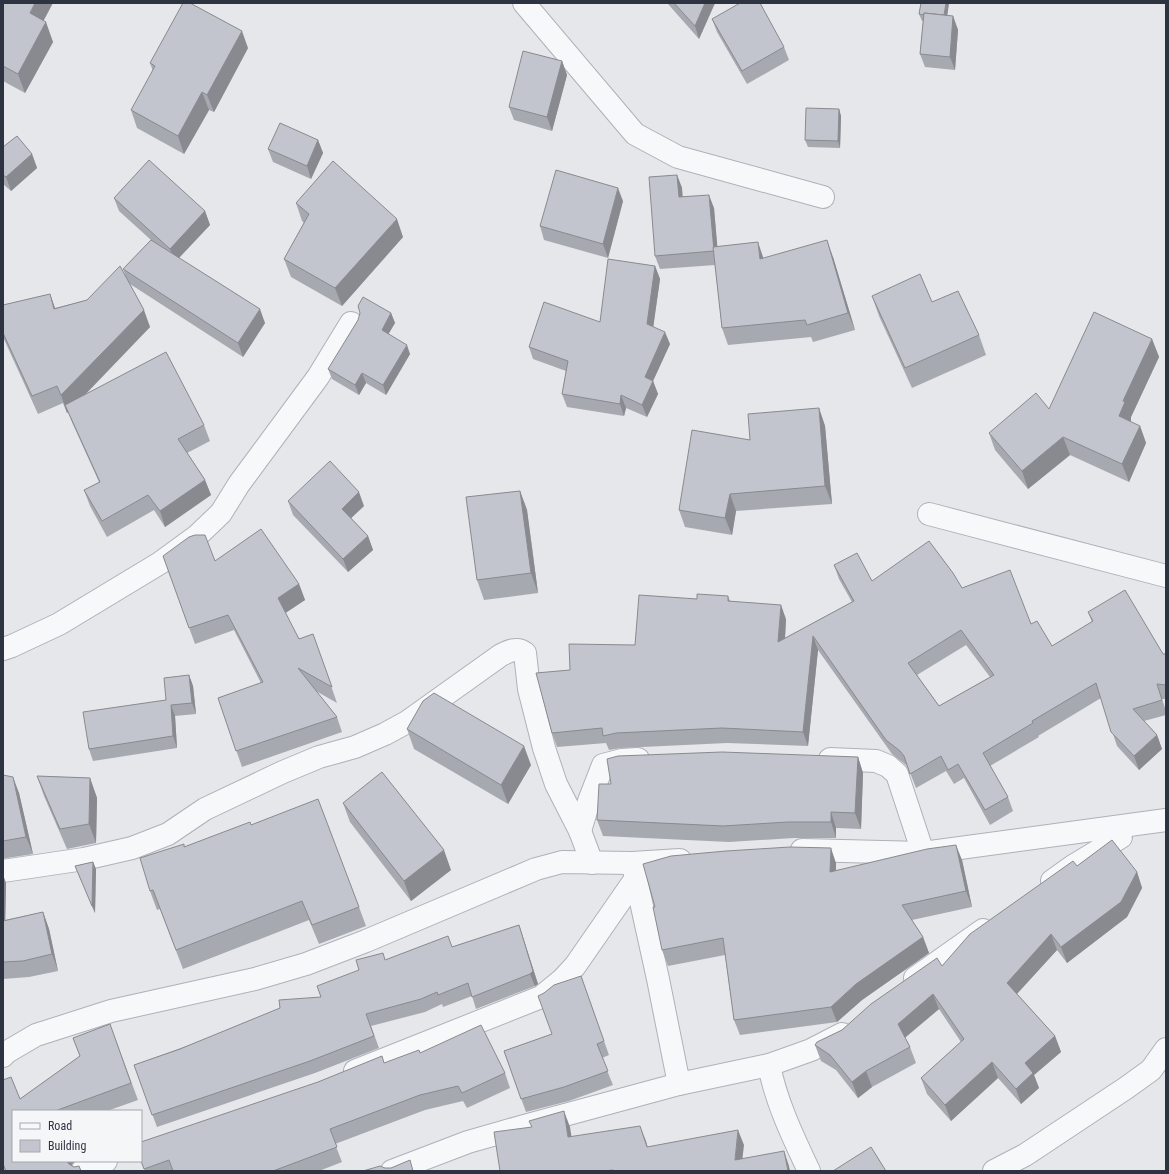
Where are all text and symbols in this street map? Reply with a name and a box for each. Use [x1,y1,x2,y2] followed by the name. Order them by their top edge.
[12,1110,142,1162] legend
[48,1119,72,1133] text: Road
[48,1139,86,1153] text: Building

